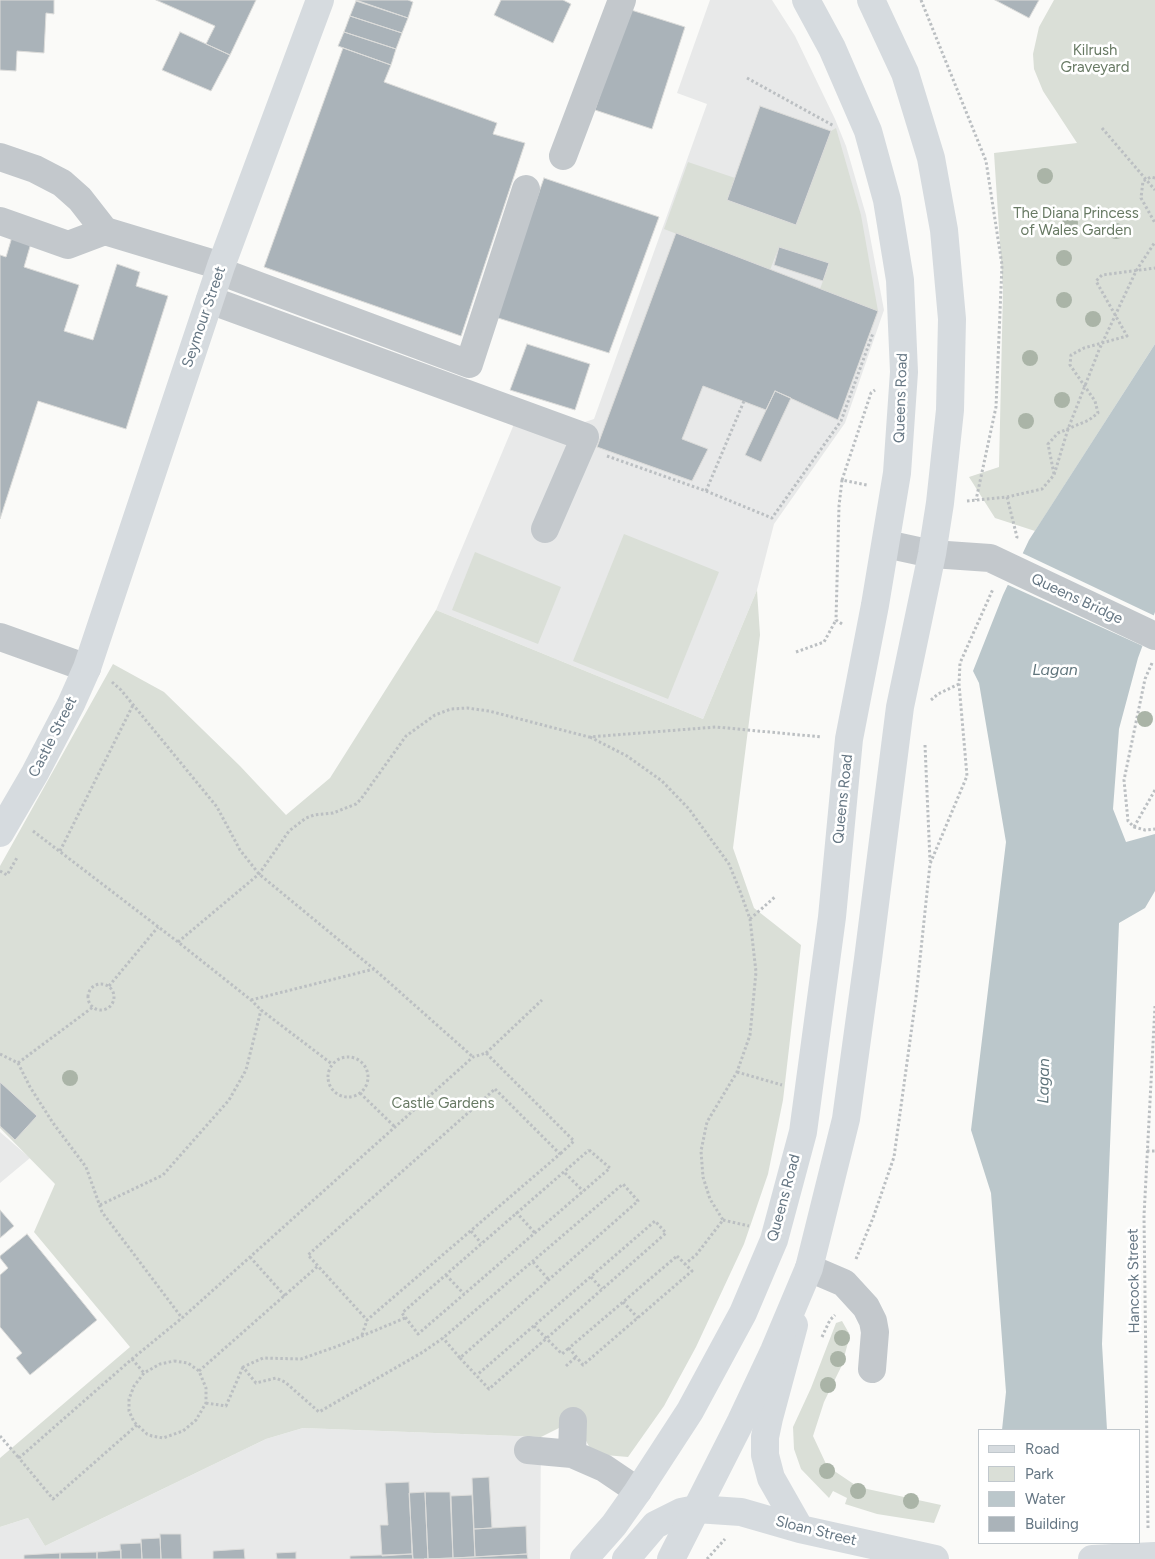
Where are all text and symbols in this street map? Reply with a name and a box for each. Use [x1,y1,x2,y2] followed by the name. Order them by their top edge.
[1061,42,1129,77] park label: Kilrush Graveyard
[1013,205,1139,240] park label: The Diana Princess of Wales Garden
[178,264,230,370] street label: Seymour Street
[890,353,912,443] street label: Queens Road
[1028,570,1126,628] street label: Queens Bridge
[1032,660,1078,680] water label: Lagan
[25,694,81,780] street label: Castle Street
[829,753,857,845] street label: Queens Road
[1034,1058,1054,1104] water label: Lagan
[392,1095,494,1113] park label: Castle Gardens
[764,1152,804,1244] street label: Queens Road
[1124,1228,1144,1334] street label: Hancock Street
[978,1429,1140,1544] legend
[1025,1440,1060,1458] text: Road
[1025,1465,1054,1483] text: Park
[1025,1490,1065,1508] text: Water
[774,1512,858,1550] street label: Sloan Street
[1025,1515,1079,1533] text: Building

